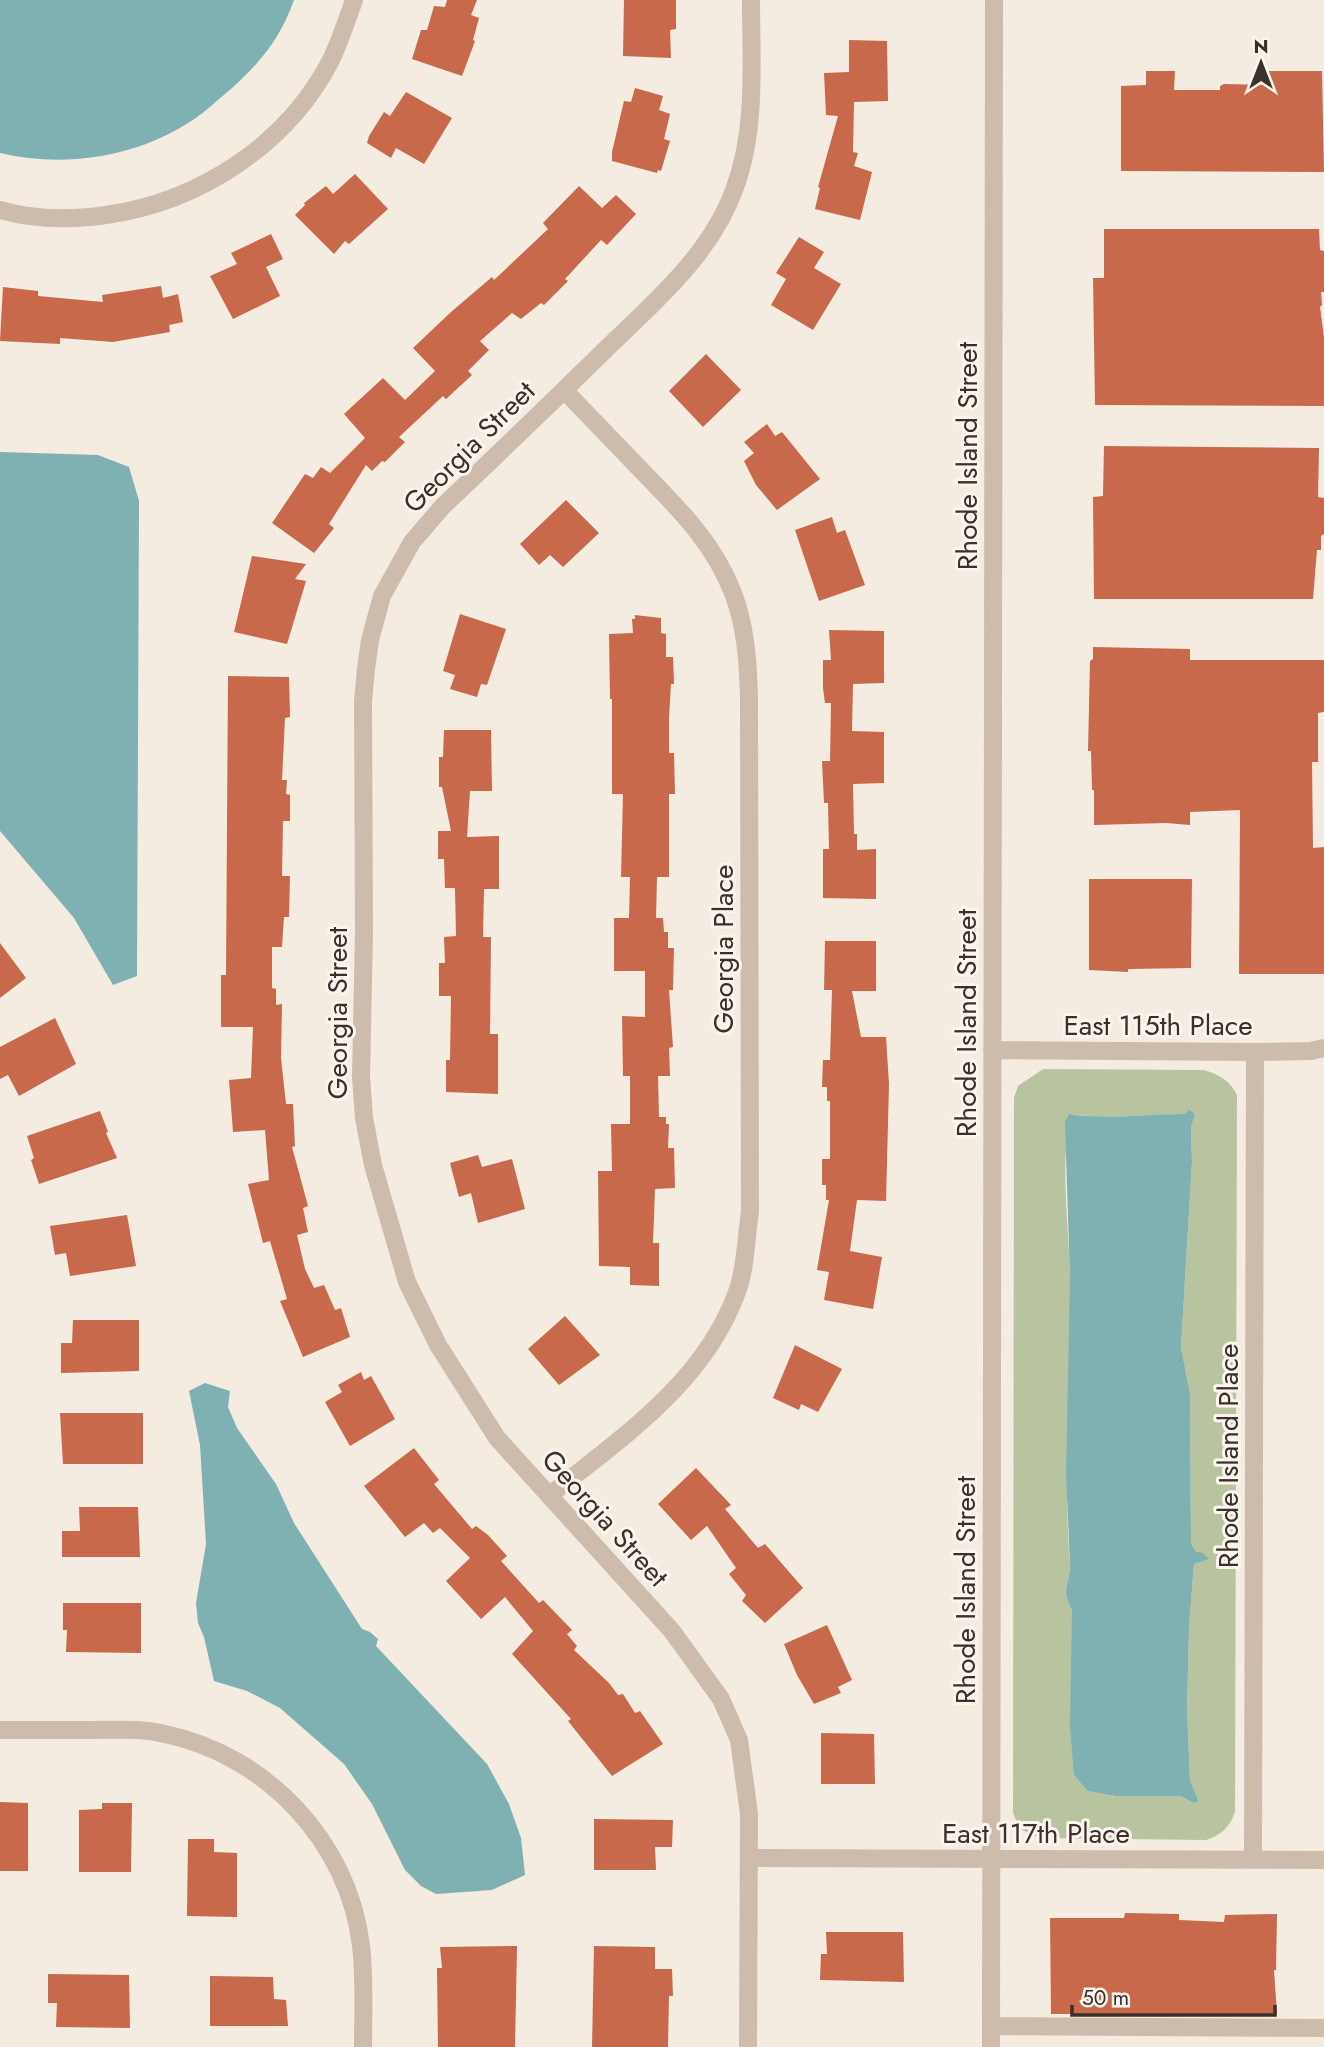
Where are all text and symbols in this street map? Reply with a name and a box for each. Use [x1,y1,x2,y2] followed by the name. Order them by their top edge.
[1226,28,1296,98] north arrow
[1253,33,1269,60] text: N
[947,342,988,570] street label: Rhode Island Street
[394,371,545,522] street label: Georgia Street
[703,865,744,1033] street label: Georgia Place
[946,909,987,1137] street label: Rhode Island Street
[317,926,358,1099] street label: Georgia Street
[1063,1005,1253,1046] street label: East 115th Place
[1208,1344,1249,1568] street label: Rhode Island Place
[532,1440,678,1596] street label: Georgia Street
[945,1476,986,1704] street label: Rhode Island Street
[942,1813,1130,1854] street label: East 117th Place
[1072,1974,1275,2018] scale bar
[1082,1983,1129,2013] text: 50 m

